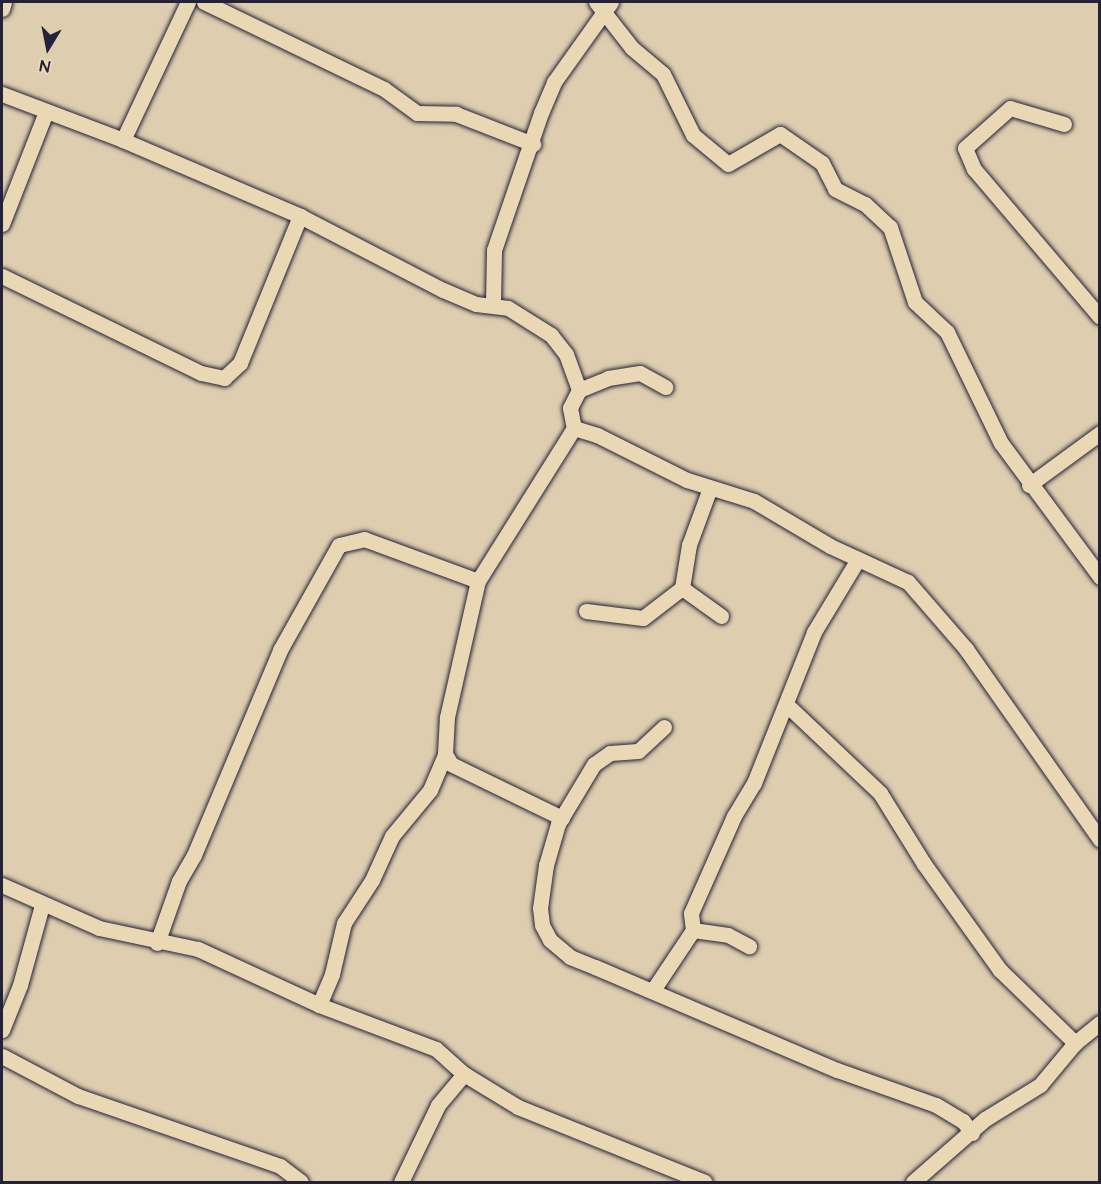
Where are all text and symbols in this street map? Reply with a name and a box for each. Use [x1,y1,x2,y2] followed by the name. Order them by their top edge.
[18,18,78,78] north arrow
[38,54,52,77] text: N

